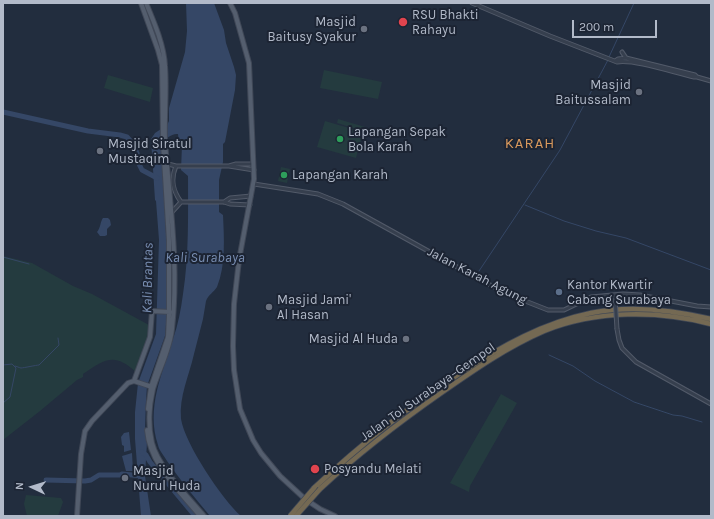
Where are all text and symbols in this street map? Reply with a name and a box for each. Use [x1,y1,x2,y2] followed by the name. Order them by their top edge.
[412,7,479,38] place label: RSU Bhakti Rahayu
[574,12,659,38] scale bar
[267,14,356,45] place label: Masjid Baitusy Syakur
[397,16,409,28] marker: RSU Bhakti Rahayu
[579,20,614,34] text: 200 m
[359,24,369,34] marker: Masjid Baitusy Syakur
[555,77,631,108] place label: Masjid Baitussalam
[634,87,644,97] marker: Masjid Baitussalam
[348,124,446,155] place label: Lapangan Sepak Bola Karah
[335,134,345,144] marker: Lapangan Sepak Bola Karah
[505,135,555,153] district label: KARAH
[108,136,192,167] place label: Masjid Siratul Mustaqim
[95,146,105,156] marker: Masjid Siratul Mustaqim
[292,167,388,183] place label: Lapangan Karah
[279,170,289,180] marker: Lapangan Karah
[139,242,157,314] water label: Kali Brantas
[425,244,529,308] street label: Jalan Karah Agung
[165,250,245,266] water label: Kali Surabaya
[567,277,671,308] place label: Kantor Kwartir Cabang Surabaya
[554,287,564,297] marker: Kantor Kwartir Cabang Surabaya
[277,292,351,323] place label: Masjid Jami' Al Hasan
[264,302,274,312] marker: Masjid Jami' Al Hasan
[309,331,398,347] place label: Masjid Al Huda
[401,334,411,344] marker: Masjid Al Huda
[358,339,498,445] street label: Jalan Tol Surabaya–Gempol
[324,461,422,477] place label: Posyandu Melati
[133,463,200,494] place label: Masjid Nurul Huda
[309,463,321,475] marker: Posyandu Melati
[12,467,52,507] north arrow
[120,473,130,483] marker: Masjid Nurul Huda
[13,482,26,491] text: N

